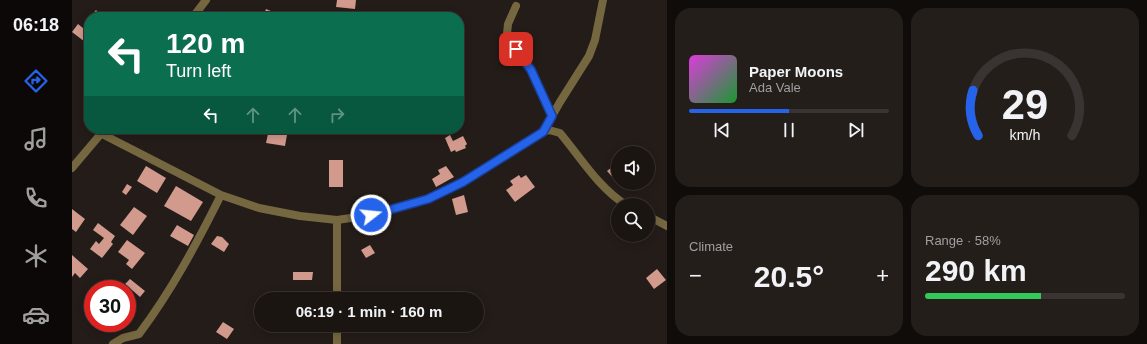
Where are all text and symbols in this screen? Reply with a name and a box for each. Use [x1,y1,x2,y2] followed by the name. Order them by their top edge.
[13,15,59,35] text: 06:18
[100,28,152,80] icon: left
[166,28,245,59] text: 120 m
[499,32,533,66] pin
[505,38,527,60] icon: arrive
[166,61,231,81] text: Turn left
[749,63,843,80] text: Paper Moons
[22,67,50,95] icon: directions
[749,80,801,95] text: Ada Vale
[1002,80,1048,127] text: 29
[200,104,222,126] icon: left
[242,104,264,126] icon: ahead
[284,104,306,126] icon: ahead
[326,104,348,126] icon: right
[711,119,733,141] icon: previous
[778,119,800,141] icon: pause
[845,119,867,141] icon: next
[22,125,50,153] icon: music
[1010,126,1041,142] text: km/h
[611,146,655,242] map controls
[611,146,655,190] button: sound
[22,184,50,212] icon: phone
[350,194,392,236] position arrow
[611,198,655,242] button: search
[925,233,1001,248] text: Range · 58%
[689,239,733,254] text: Climate
[22,242,50,270] icon: climate
[925,254,1027,287] text: 290 km
[754,260,824,293] text: 20.5°
[689,263,702,288] text: −
[876,263,889,288] text: +
[84,280,136,332] speed limit sign: 30
[22,301,50,329] icon: car
[296,303,442,320] text: 06:19 · 1 min · 160 m

